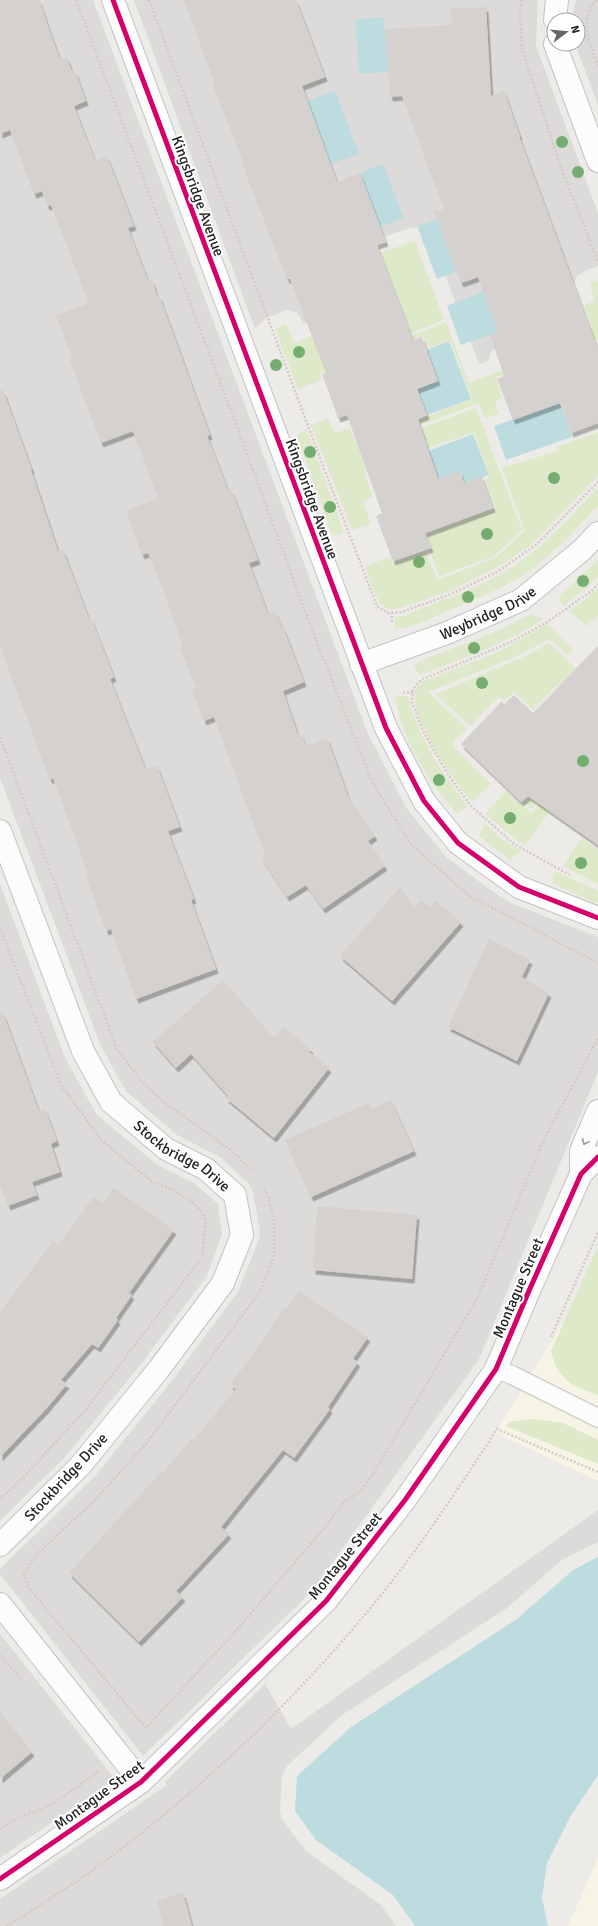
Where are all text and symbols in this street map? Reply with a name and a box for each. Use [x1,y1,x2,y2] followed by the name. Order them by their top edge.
[546,12,586,52] north arrow
[568,24,582,35] text: N
[168,133,228,259] street label: Kingsbridge Avenue
[282,436,342,562] street label: Kingsbridge Avenue
[438,582,540,644] street label: Weybridge Drive
[130,1116,234,1195] street label: Stockbridge Drive
[581,1138,589,1145] one-way arrow
[489,1235,547,1341] street label: Montague Street
[21,1429,111,1525] street label: Stockbridge Drive
[304,1509,386,1603] street label: Montague Street
[50,1756,148,1834] street label: Montague Street

